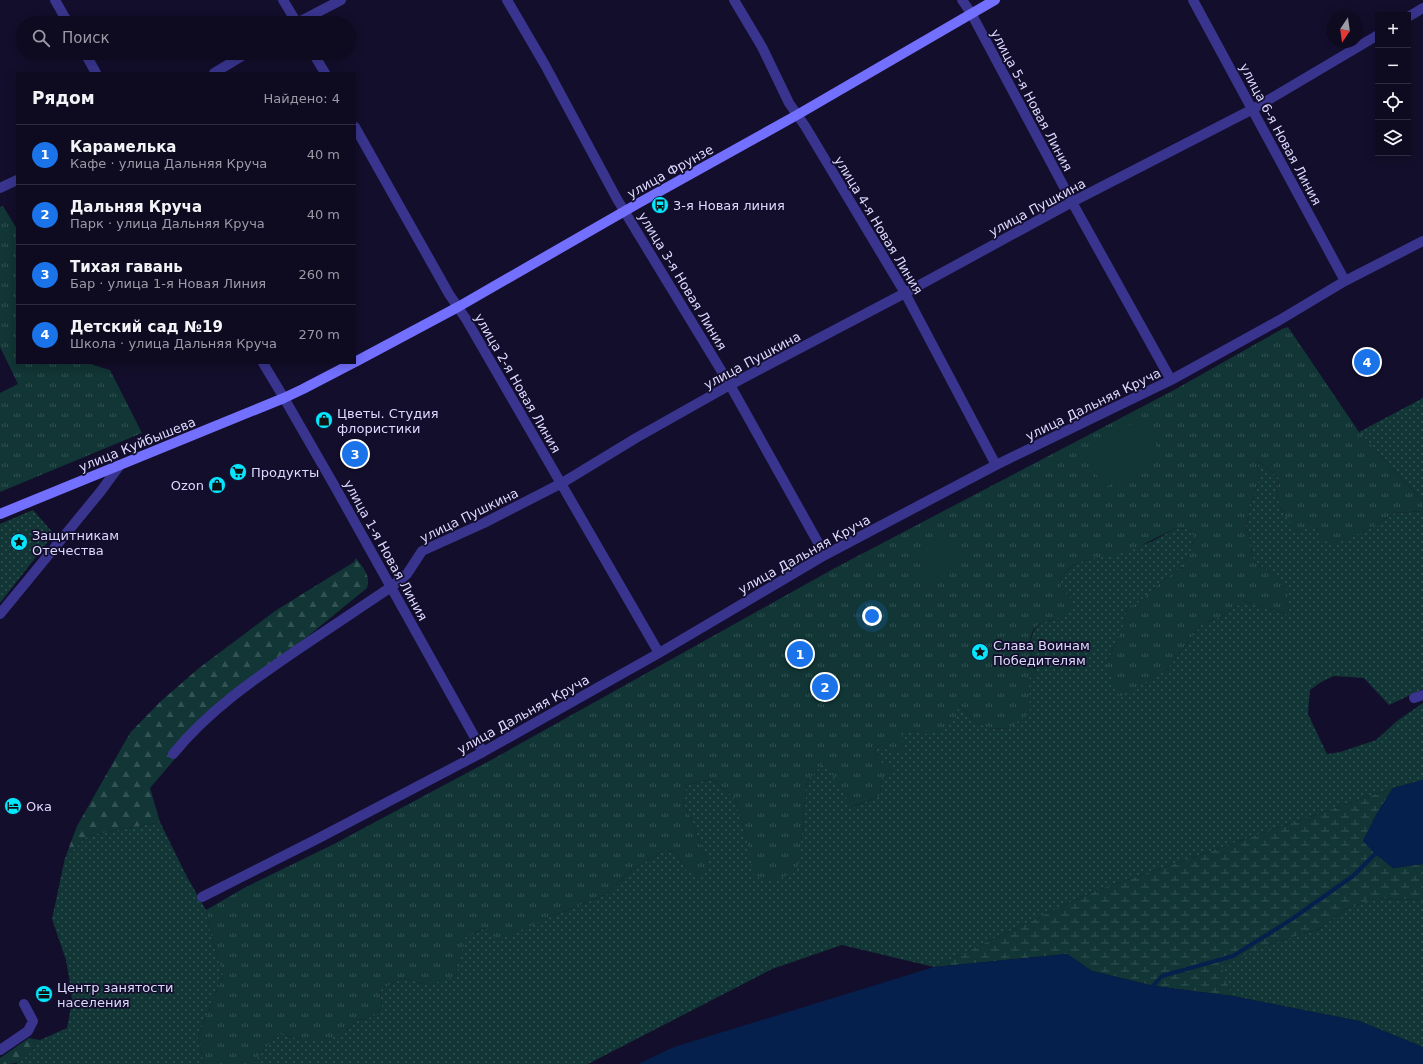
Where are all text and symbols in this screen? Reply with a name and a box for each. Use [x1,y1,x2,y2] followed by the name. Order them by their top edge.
[1327,12,1363,48] north arrow
[1375,12,1411,156] map controls
[1375,12,1411,48] button: +
[16,16,356,60] search box
[30,27,52,49] icon: search
[988,27,1075,174] street label: улица 5-я Новая Линия
[62,29,110,47] text: Поиск
[1375,48,1411,84] button: −
[1237,61,1324,208] street label: улица 6-я Новая Линия
[1375,84,1411,120] button: locate
[32,88,95,108] text: Рядом
[264,91,340,106] text: Найдено: 4
[1375,120,1411,156] button: layers
[70,138,176,156] text: Карамелька
[625,142,716,201] street label: улица Фрунзе
[40,147,50,162] text: 1
[307,147,340,162] text: 40 m
[831,153,926,297] street label: улица 4-я Новая Линия
[70,156,267,171] text: Кафе · улица Дальняя Круча
[986,176,1088,239] street label: улица Пушкина
[650,195,670,215] bus stop icon: 3-я Новая линия
[70,198,202,216] text: Дальняя Круча
[673,198,785,213] place label: 3-я Новая линия
[40,207,50,222] text: 2
[307,207,340,222] text: 40 m
[635,209,730,353] street label: улица 3-я Новая Линия
[70,216,265,231] text: Парк · улица Дальняя Круча
[70,258,183,276] text: Тихая гавань
[40,267,50,282] text: 3
[298,267,340,282] text: 260 m
[70,276,266,291] text: Бар · улица 1-я Новая Линия
[471,311,564,456] street label: улица 2-я Новая Линия
[70,318,223,336] text: Детский сад №19
[40,327,50,342] text: 4
[298,327,340,342] text: 270 m
[701,329,803,392] street label: улица Пушкина
[70,336,277,351] text: Школа · улица Дальняя Круча
[1354,347,1380,377] pin: 4
[1023,365,1163,444] street label: улица Дальняя Круча
[337,406,438,436] place label: Цветы. Студия флористики
[314,410,334,430] shop icon: Цветы. Студия флористики
[77,414,198,475] street label: улица Куйбышева
[342,439,368,469] pin: 3
[228,462,248,482] supermarket icon: Продукты
[251,465,319,480] place label: Продукты
[207,475,227,495] shop icon: Ozon
[341,477,431,623] street label: улица 1-я Новая Линия
[171,478,204,493] place label: Ozon
[418,485,521,546] street label: улица Пушкина
[736,512,873,597] street label: улица Дальняя Круча
[32,528,119,558] place label: Защитникам Отечества
[9,532,29,552] place icon: Защитникам Отечества
[862,606,882,626] your location
[993,638,1090,668] place label: Слава Воинам Победителям
[787,639,813,669] pin: 1
[970,642,990,662] place icon: Слава Воинам Победителям
[455,672,592,757] street label: улица Дальняя Круча
[812,672,838,702] pin: 2
[3,796,23,816] hotel icon: Ока
[26,799,52,814] place label: Ока
[57,980,173,1010] place label: Центр занятости населения
[34,984,54,1004] office icon: Центр занятости населения

